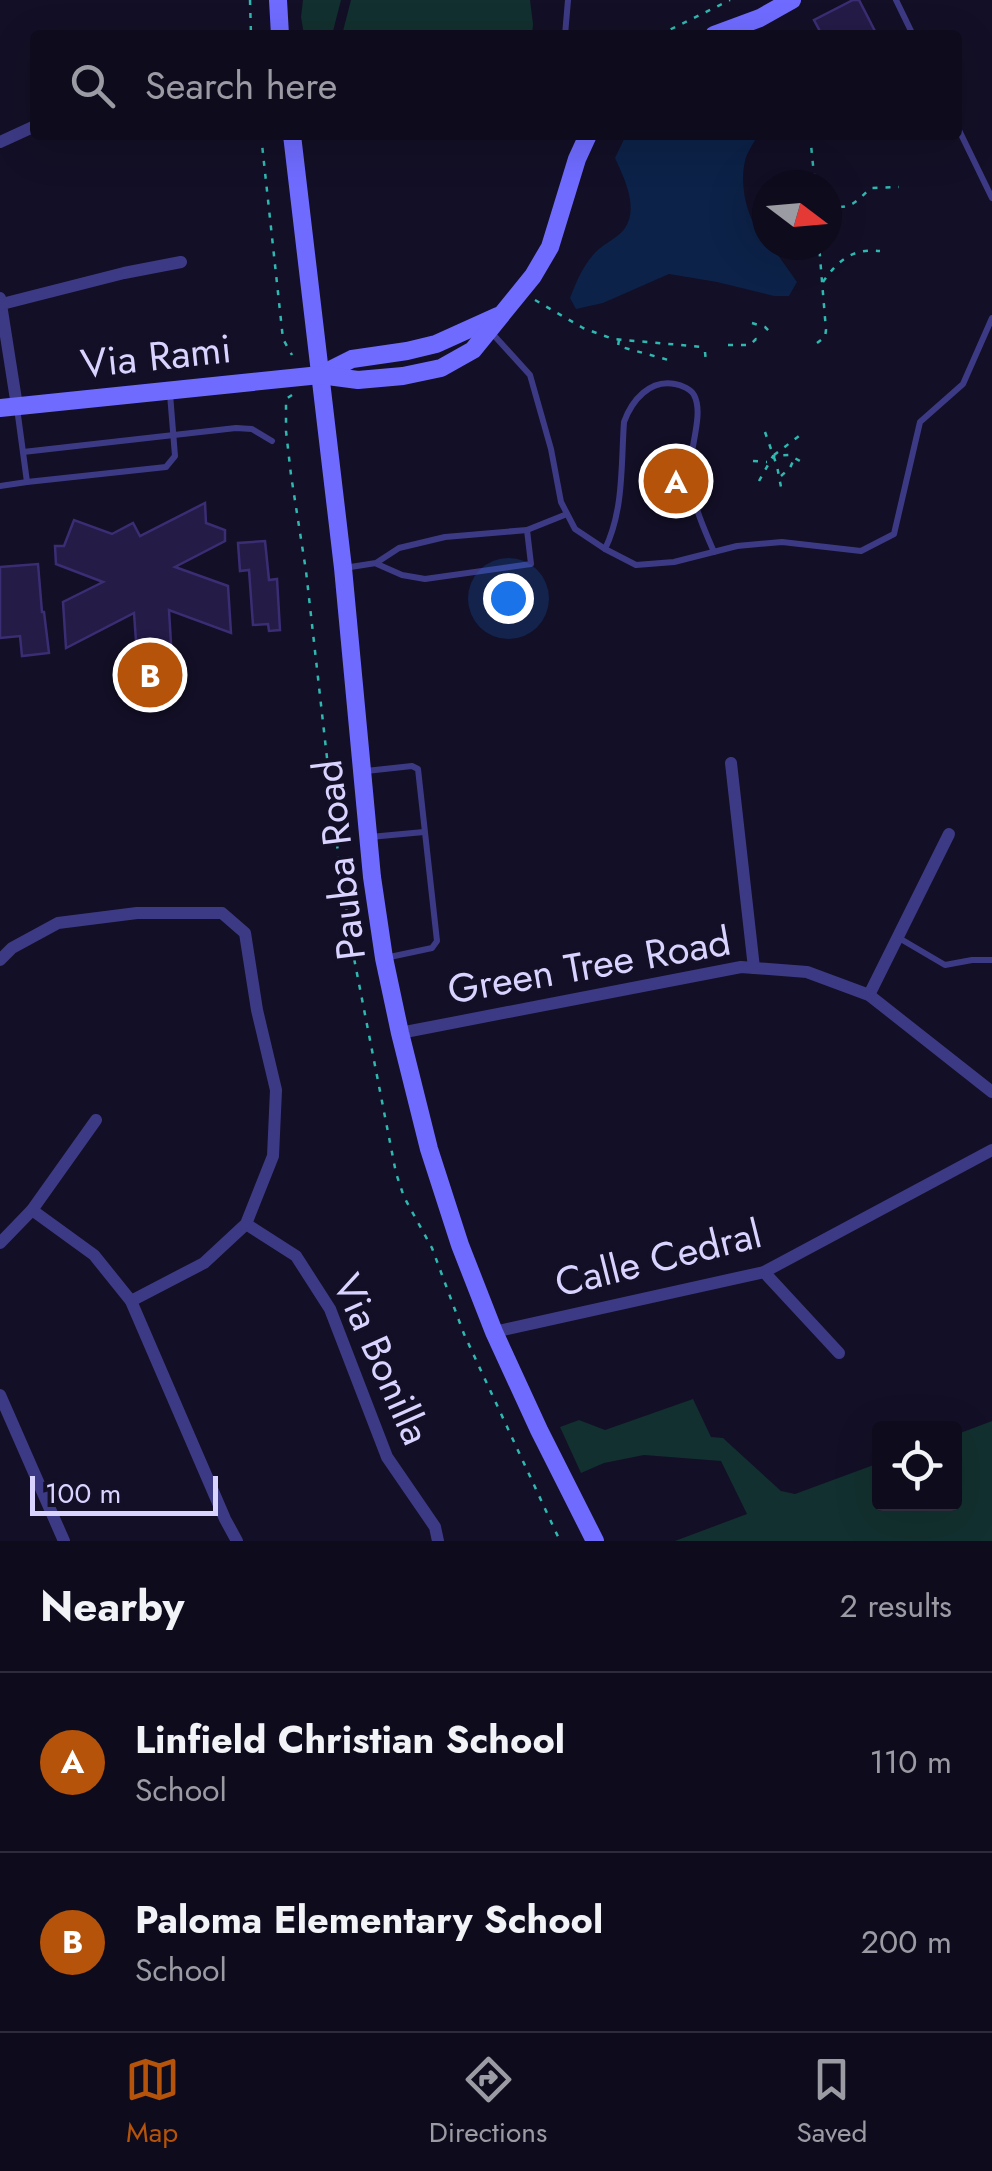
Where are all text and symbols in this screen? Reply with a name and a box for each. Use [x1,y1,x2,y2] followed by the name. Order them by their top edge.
[30,30,962,140] search box
[65,58,120,113] icon: search
[145,58,337,113] text: Search here
[752,170,842,260] north arrow
[78,319,234,393] street label: Via Rami
[644,444,708,518] pin: A
[483,573,534,624] your location
[118,638,182,712] pin: B
[298,757,380,963] street label: Pauba Road
[443,912,735,1018] street label: Green Tree Road
[549,1204,767,1312] street label: Calle Cedral
[319,1264,445,1454] street label: Via Bonilla
[872,1421,962,1511] map controls
[872,1421,962,1511] button: locate
[30,1471,218,1516] scale bar
[45,1473,121,1514] text: 100 m
[40,1576,184,1637] text: Nearby
[840,1583,952,1629] text: 2 results
[135,1712,565,1767] text: Linfield Christian School
[61,1739,84,1785] text: A
[869,1739,952,1785] text: 110 m
[135,1767,227,1813] text: School
[135,1892,603,1947] text: Paloma Elementary School
[62,1919,83,1965] text: B
[861,1919,952,1965] text: 200 m
[135,1947,227,1993] text: School
[125,2052,180,2153] tab: Map
[429,2052,547,2153] tab: Directions
[796,2052,867,2153] tab: Saved

